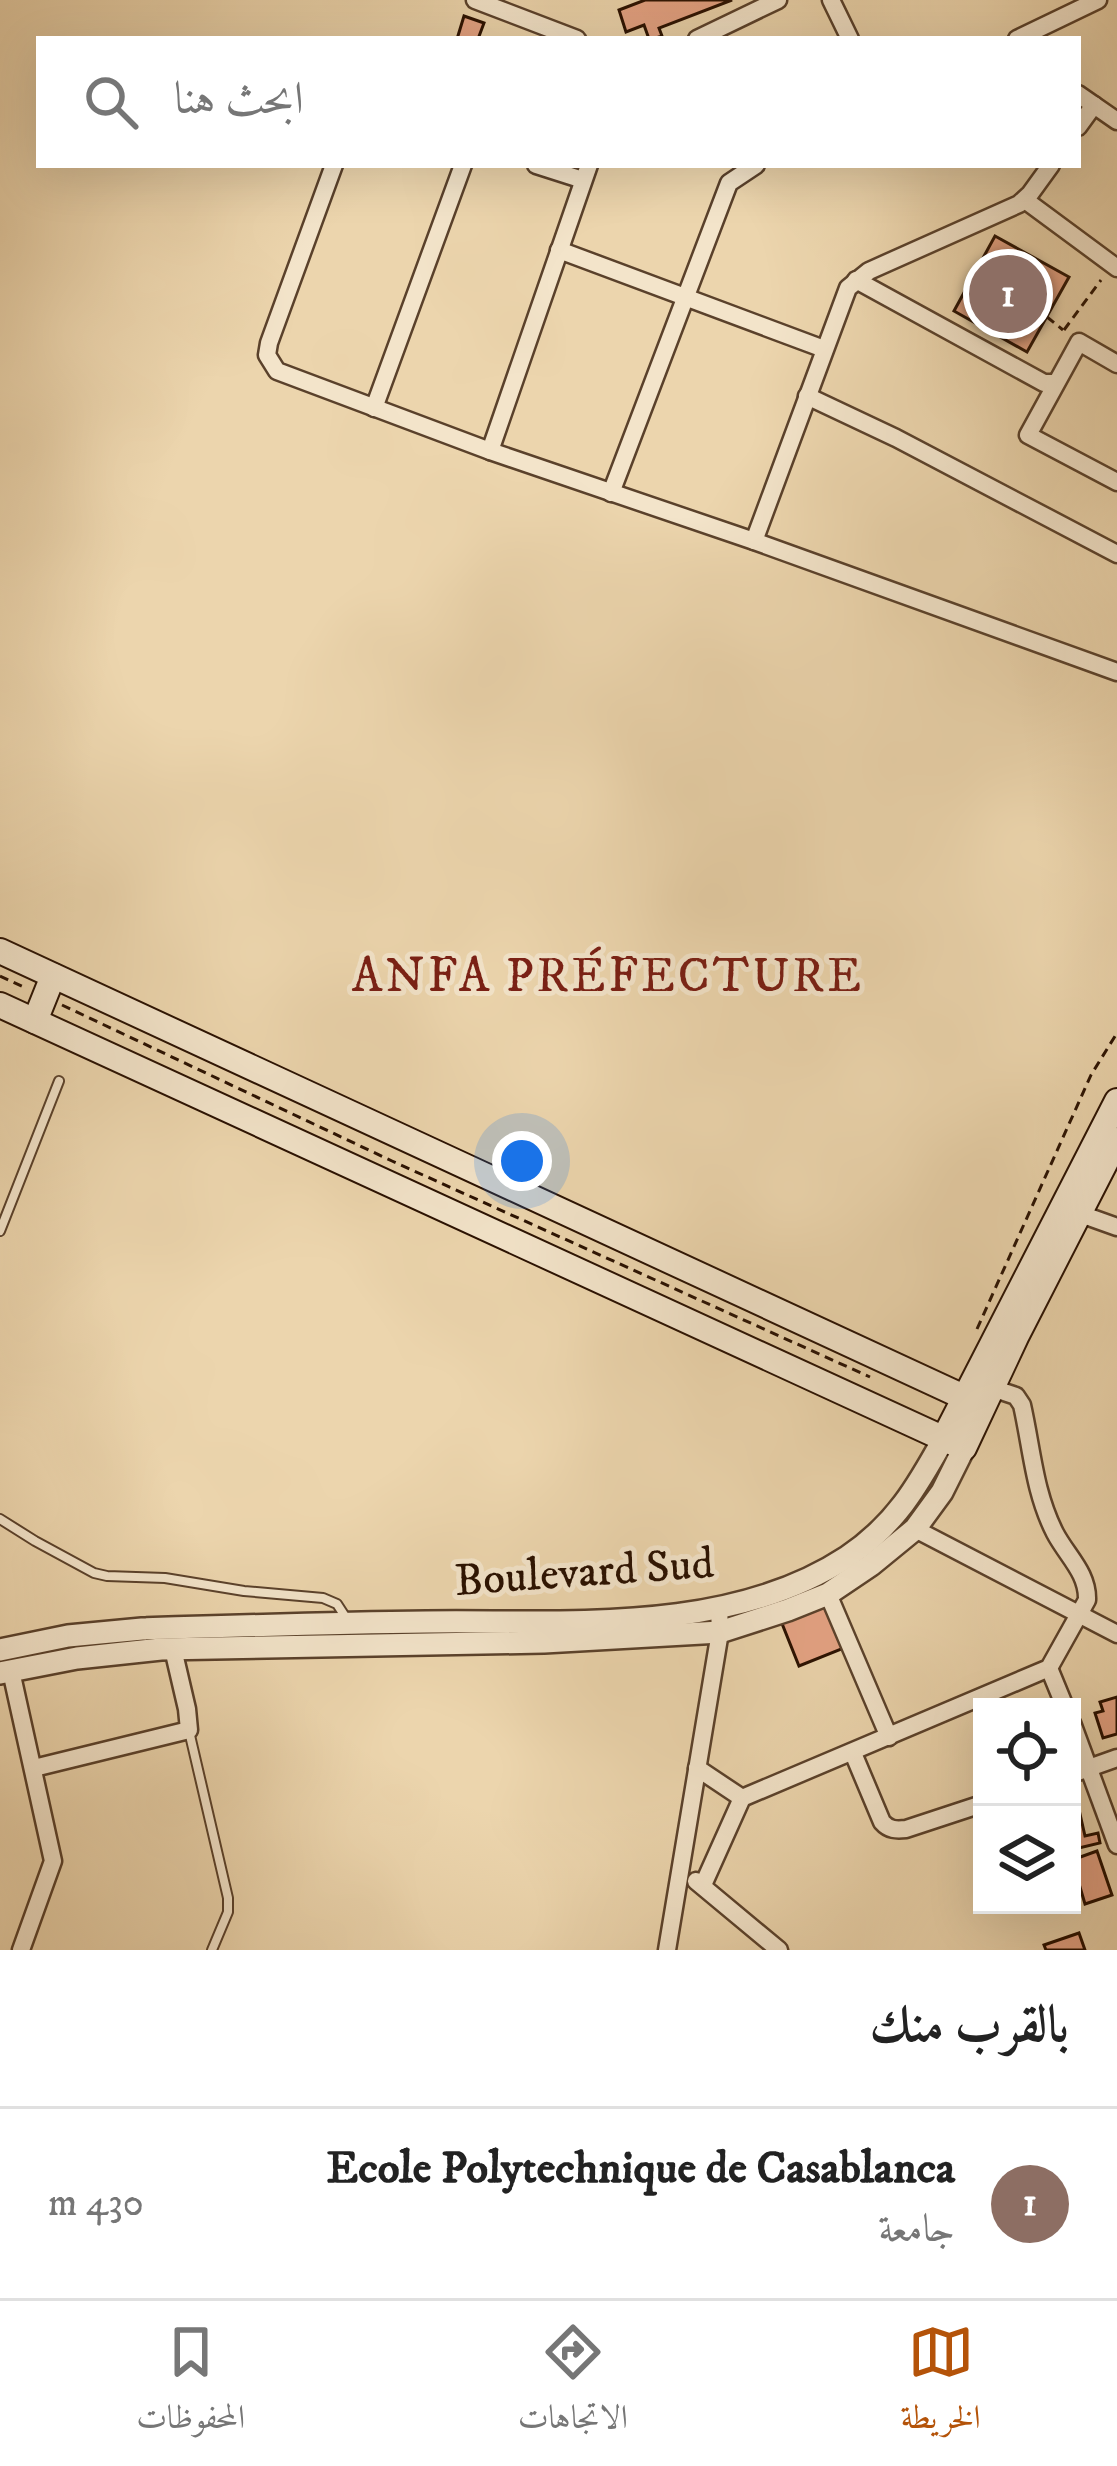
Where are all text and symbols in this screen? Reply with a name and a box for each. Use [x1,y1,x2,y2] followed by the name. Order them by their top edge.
[36,36,1081,168] search box
[78,69,144,135] icon: search
[174,72,304,128] text: ابحث هنا
[969,249,1047,339] pin: 1
[352,946,864,1007] district label: ANFA PRÉFECTURE
[492,1131,552,1191] your location
[453,1536,716,1610] street label: Boulevard Sud
[973,1698,1081,1914] map controls
[973,1698,1081,1806] button: locate
[973,1806,1081,1914] button: layers
[870,1994,1069,2058] text: بالقرب منك
[326,2141,955,2197] text: Ecole Polytechnique de Casablanca
[48,2179,144,2228] text: 430 m
[1023,2179,1037,2228] text: 1
[878,2205,955,2254] text: جامعة
[136,2319,245,2449] tab: المحفوظات
[518,2319,628,2449] tab: الاتجاهات
[900,2319,981,2449] tab: الخريطة

